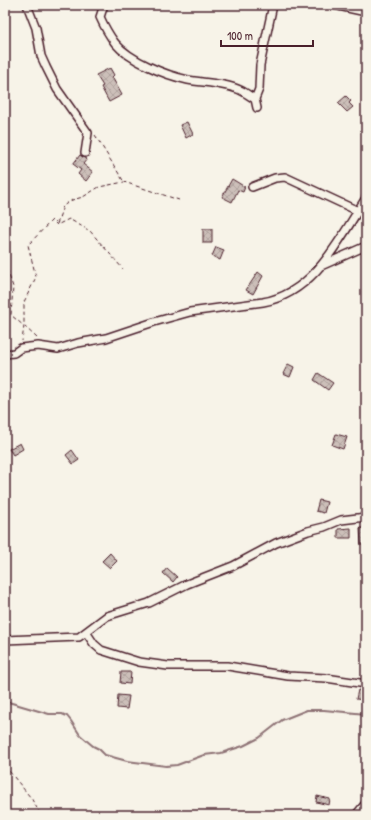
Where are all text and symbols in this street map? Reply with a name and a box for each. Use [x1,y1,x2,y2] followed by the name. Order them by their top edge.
[221,22,313,48] scale bar
[227,27,253,44] text: 100 m

